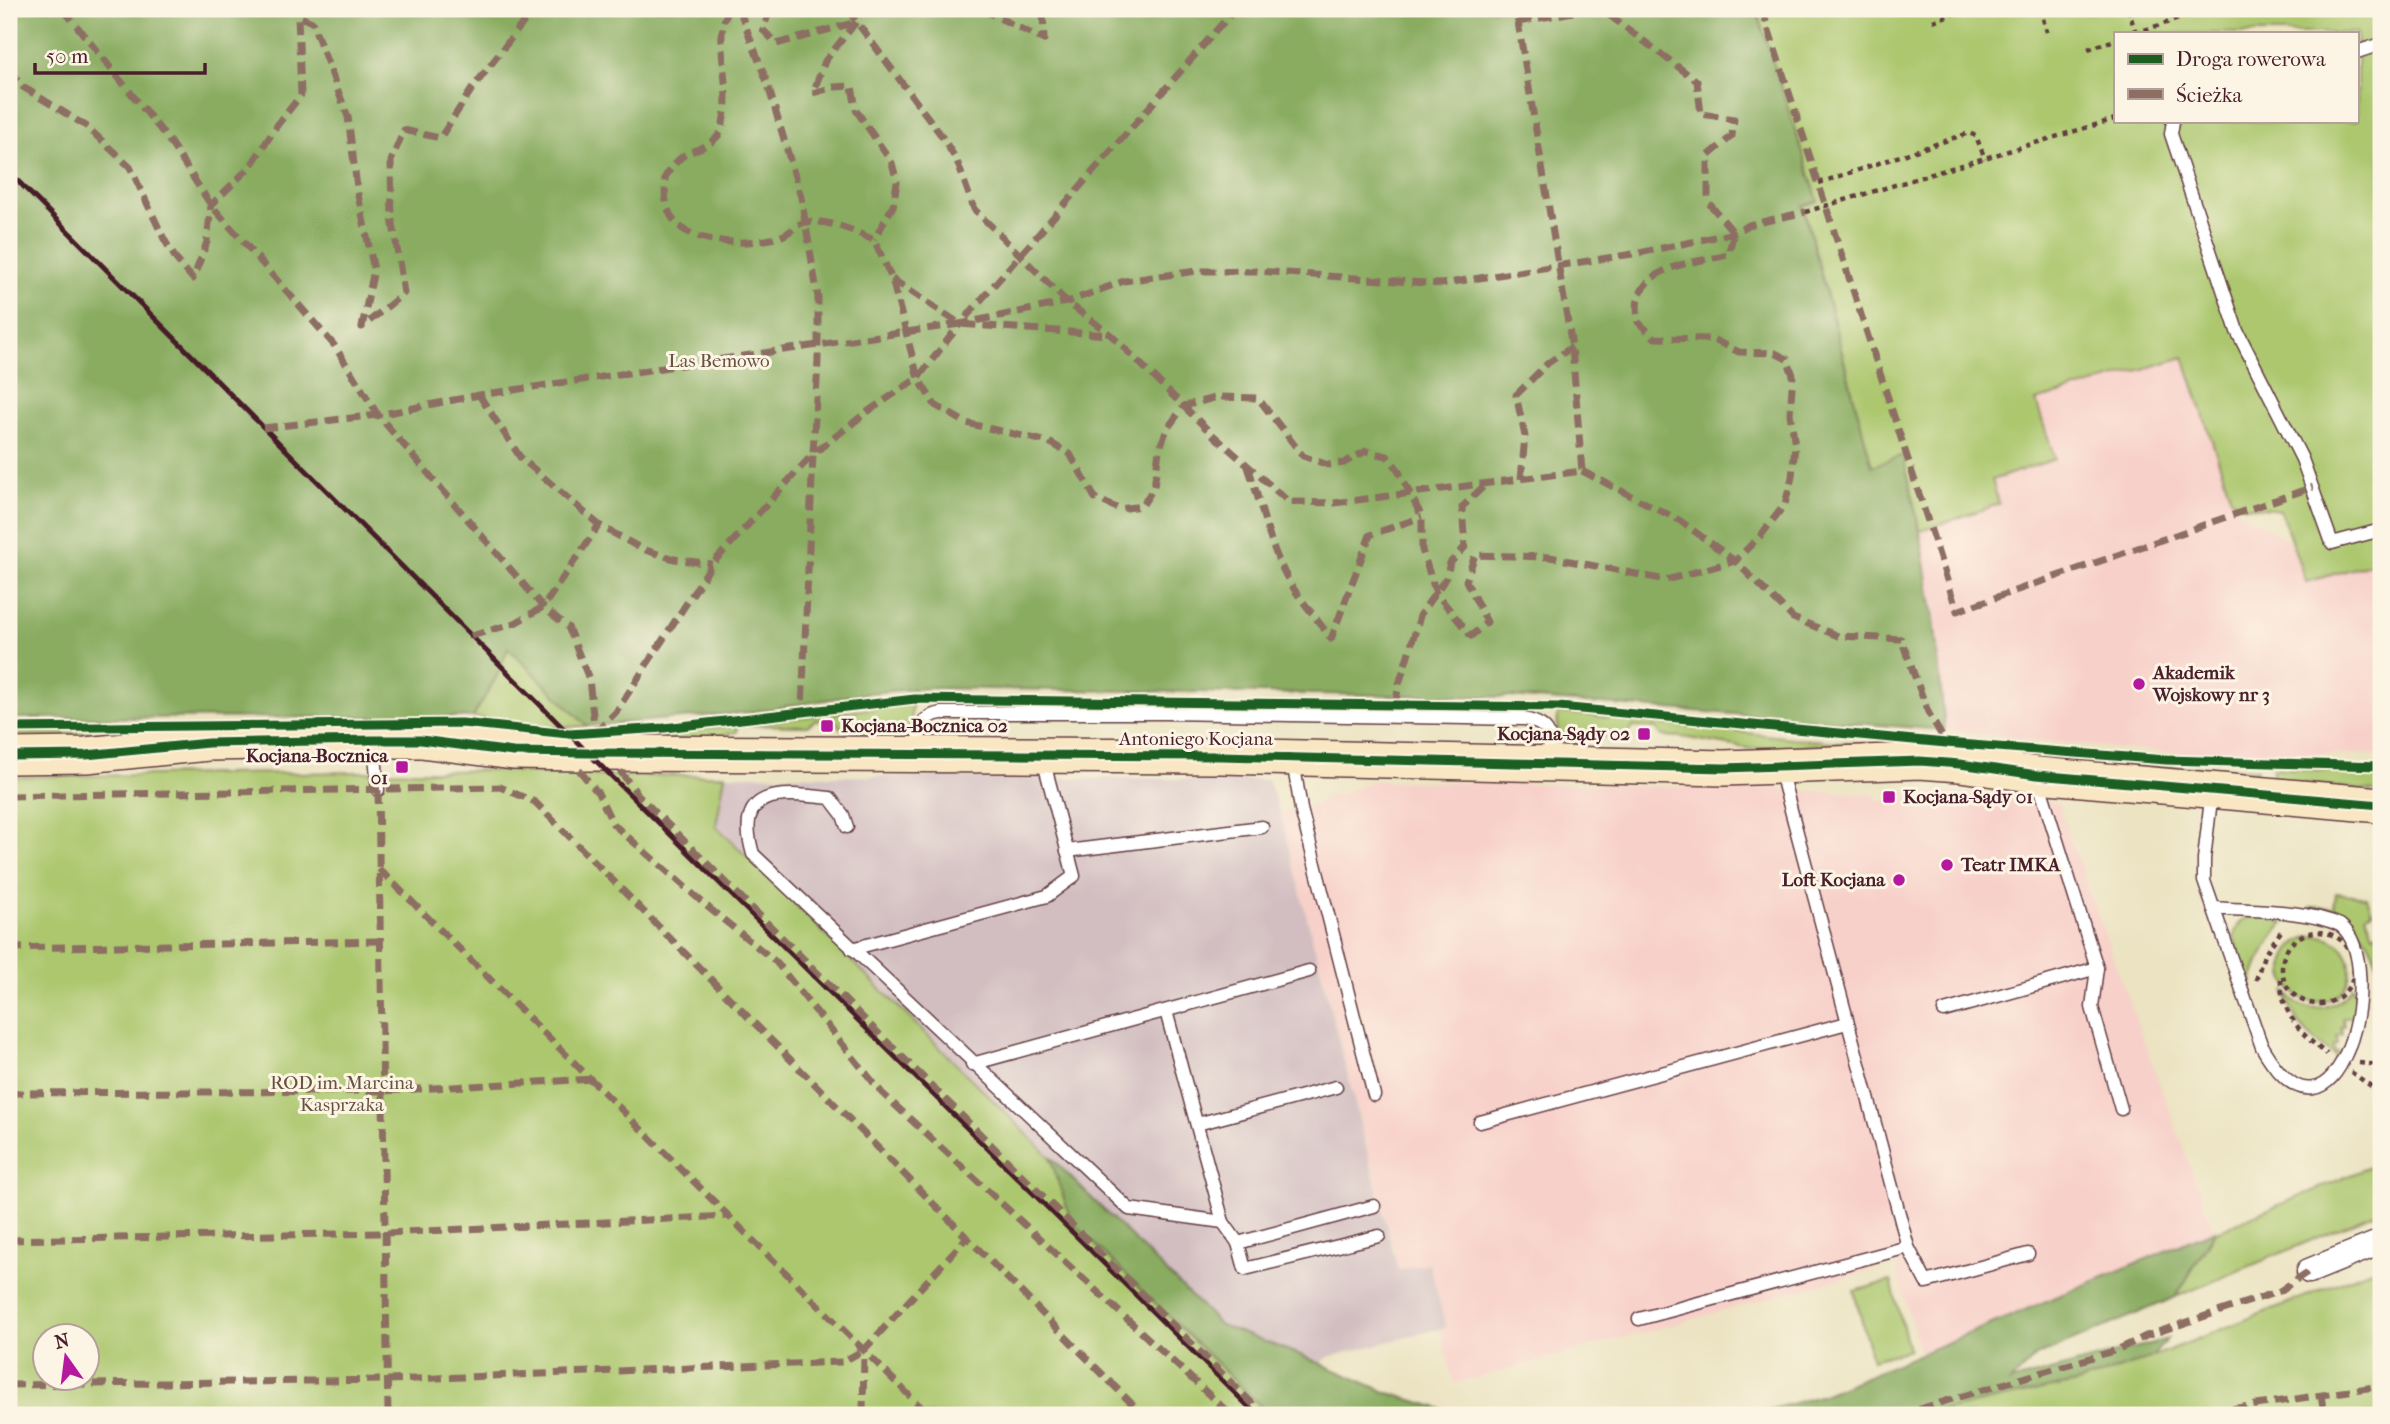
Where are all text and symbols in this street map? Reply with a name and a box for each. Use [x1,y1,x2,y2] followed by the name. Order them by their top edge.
[35,32,205,76] scale bar
[2114,32,2358,122] legend
[46,44,89,68] text: 50 m
[2176,47,2326,71] text: Droga rowerowa
[2176,83,2243,107] text: Ścieżka
[668,350,770,372] park label: Las Bemowo
[2152,662,2270,706] place label: Akademik Wojskowy nr 3
[2131,676,2147,692] marker: Akademik Wojskowy nr 3
[841,715,1008,737] place label: Kocjana-Bocznica 02
[819,718,835,734] marker: Kocjana-Bocznica 02
[1497,723,1630,746] place label: Kocjana-Sądy 02
[1636,726,1652,742] marker: Kocjana-Sądy 02
[1118,728,1273,750] street label: Antoniego Kocjana
[246,745,389,789] place label: Kocjana-Bocznica 01
[394,759,410,775] marker: Kocjana-Bocznica 01
[1903,786,2033,809] place label: Kocjana-Sądy 01
[1881,789,1897,805] marker: Kocjana-Sądy 01
[1960,854,2061,876] place label: Teatr IMKA
[1939,857,1955,873] marker: Teatr IMKA
[1782,869,1886,891] place label: Loft Kocjana
[1891,872,1907,888] marker: Loft Kocjana
[270,1072,414,1116] park label: ROD im. Marcina Kasprzaka
[32,1322,102,1392] north arrow
[52,1329,72,1354] text: N

